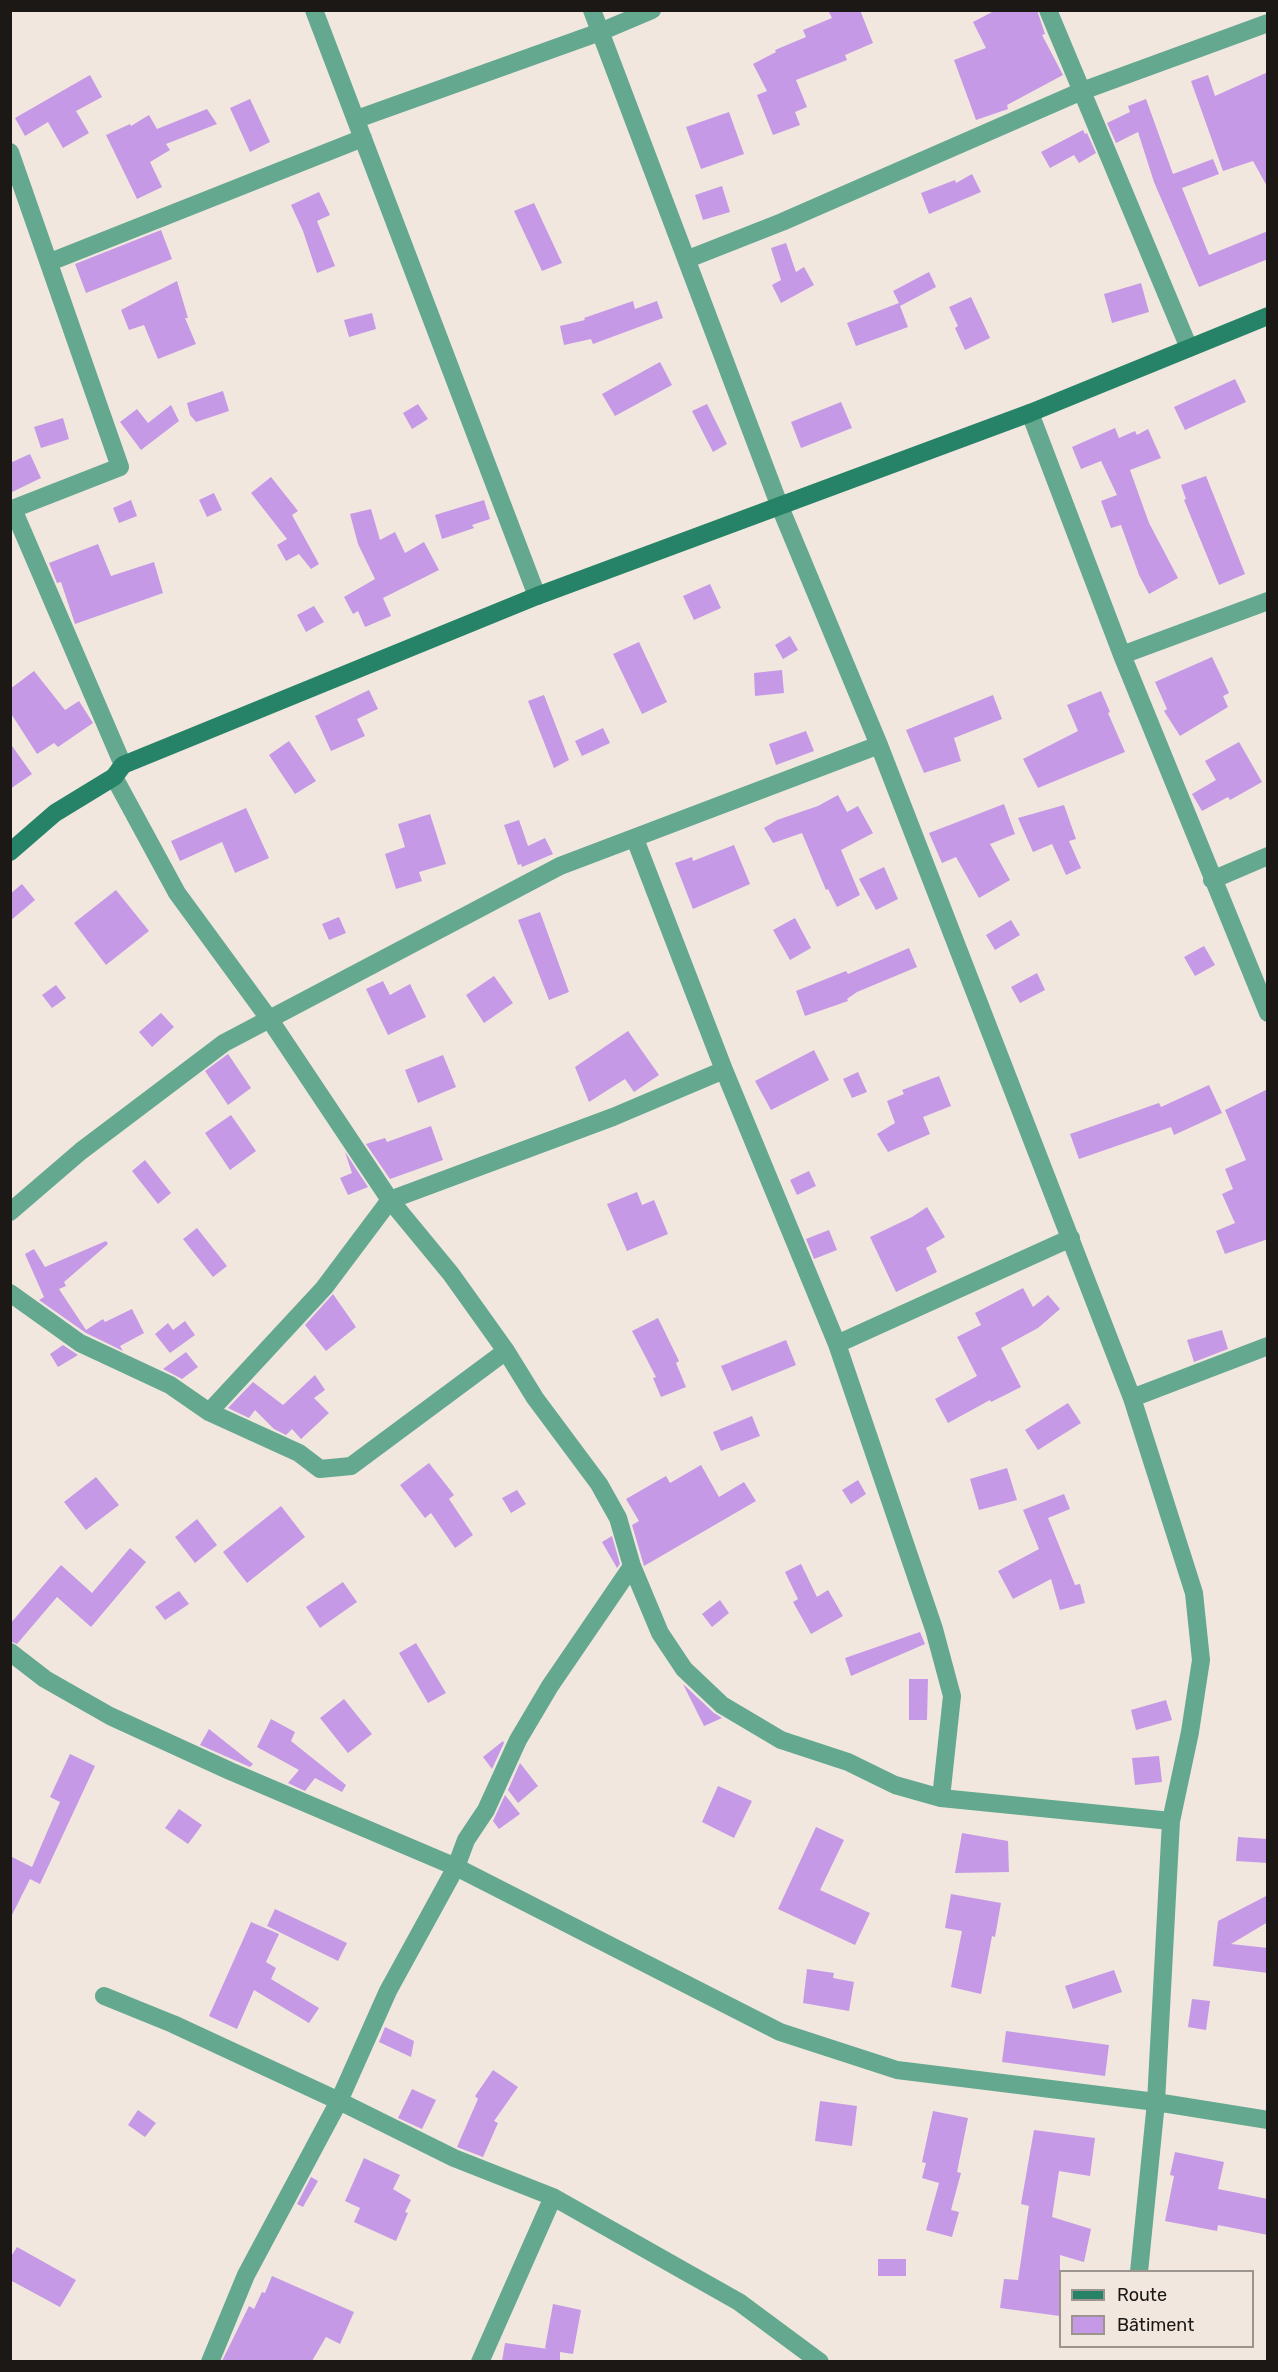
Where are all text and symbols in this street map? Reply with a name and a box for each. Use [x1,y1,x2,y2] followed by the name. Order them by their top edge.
[1059,2270,1254,2348] legend
[1117,2284,1167,2306] text: Route
[1117,2314,1194,2336] text: Bâtiment

